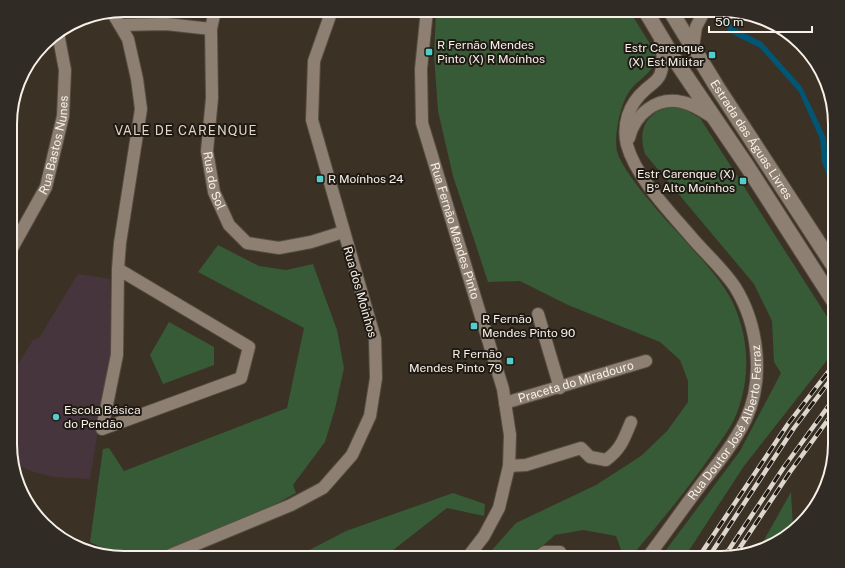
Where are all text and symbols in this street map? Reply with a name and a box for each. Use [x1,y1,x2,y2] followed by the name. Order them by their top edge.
[709,8,812,34] scale bar
[715,15,743,29] text: 50 m
[437,38,545,66] place label: R Fernão Mendes Pinto (X) R Moínhos
[624,41,704,69] place label: Estr Carenque (X) Est Militar
[424,47,434,57] marker: R Fernão Mendes Pinto (X) R Moínhos
[707,50,717,60] marker: Estr Carenque (X) Est Militar
[707,77,795,202] street label: Estrada das Águas Livres
[36,95,71,197] street label: Rua Bastos Nunes
[115,123,257,138] district label: VALE DE CARENQUE
[200,150,228,212] street label: Rua do Sol
[427,161,482,301] street label: Rua Fernão Mendes Pinto
[637,167,735,195] place label: Estr Carenque (X) Bº Alto Moínhos
[328,172,404,186] place label: R Moínhos 24
[315,174,325,184] marker: R Moínhos 24
[738,176,748,186] marker: Estr Carenque (X) Bº Alto Moínhos
[340,245,380,339] street label: Rua dos Moinhos
[482,312,575,340] place label: R Fernão Mendes Pinto 90
[469,321,479,331] marker: R Fernão Mendes Pinto 90
[685,344,764,503] street label: Rua Doutor José Alberto Ferraz
[409,347,502,375] place label: R Fernão Mendes Pinto 79
[505,356,515,366] marker: R Fernão Mendes Pinto 79
[516,358,636,406] street label: Praceta do Miradouro
[64,403,141,431] place label: Escola Básica do Pendão
[51,412,61,422] marker: Escola Básica do Pendão

